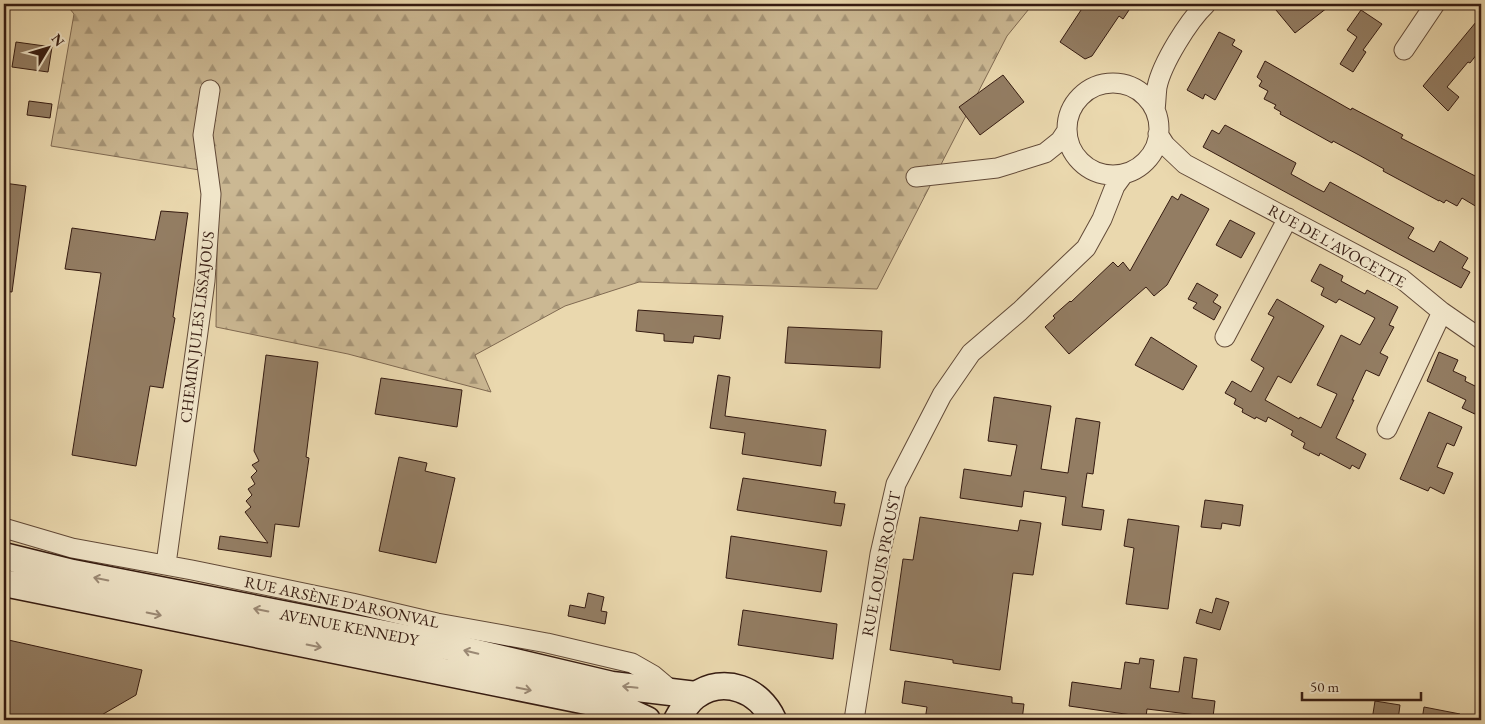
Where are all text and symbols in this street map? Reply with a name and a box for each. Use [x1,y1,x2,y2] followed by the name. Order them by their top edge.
[22,22,72,72] north arrow
[48,30,69,51] text: N
[1264,199,1410,293] street label: RUE DE L'AVOCETTE
[175,230,219,424] street label: CHEMIN JULES LISSAJOUS
[857,489,905,638] street label: RUE LOUIS PROUST
[243,571,442,633] street label: RUE ARSÈNE D'ARSONVAL
[94,573,110,583] one-way arrow
[277,603,421,651] street label: AVENUE KENNEDY
[253,605,269,614] one-way arrow
[146,610,162,619] one-way arrow
[305,642,321,652] one-way arrow
[464,647,480,656] one-way arrow
[1302,669,1421,701] scale bar
[1310,677,1339,696] text: 50 m
[622,682,638,692] one-way arrow
[516,685,532,694] one-way arrow

